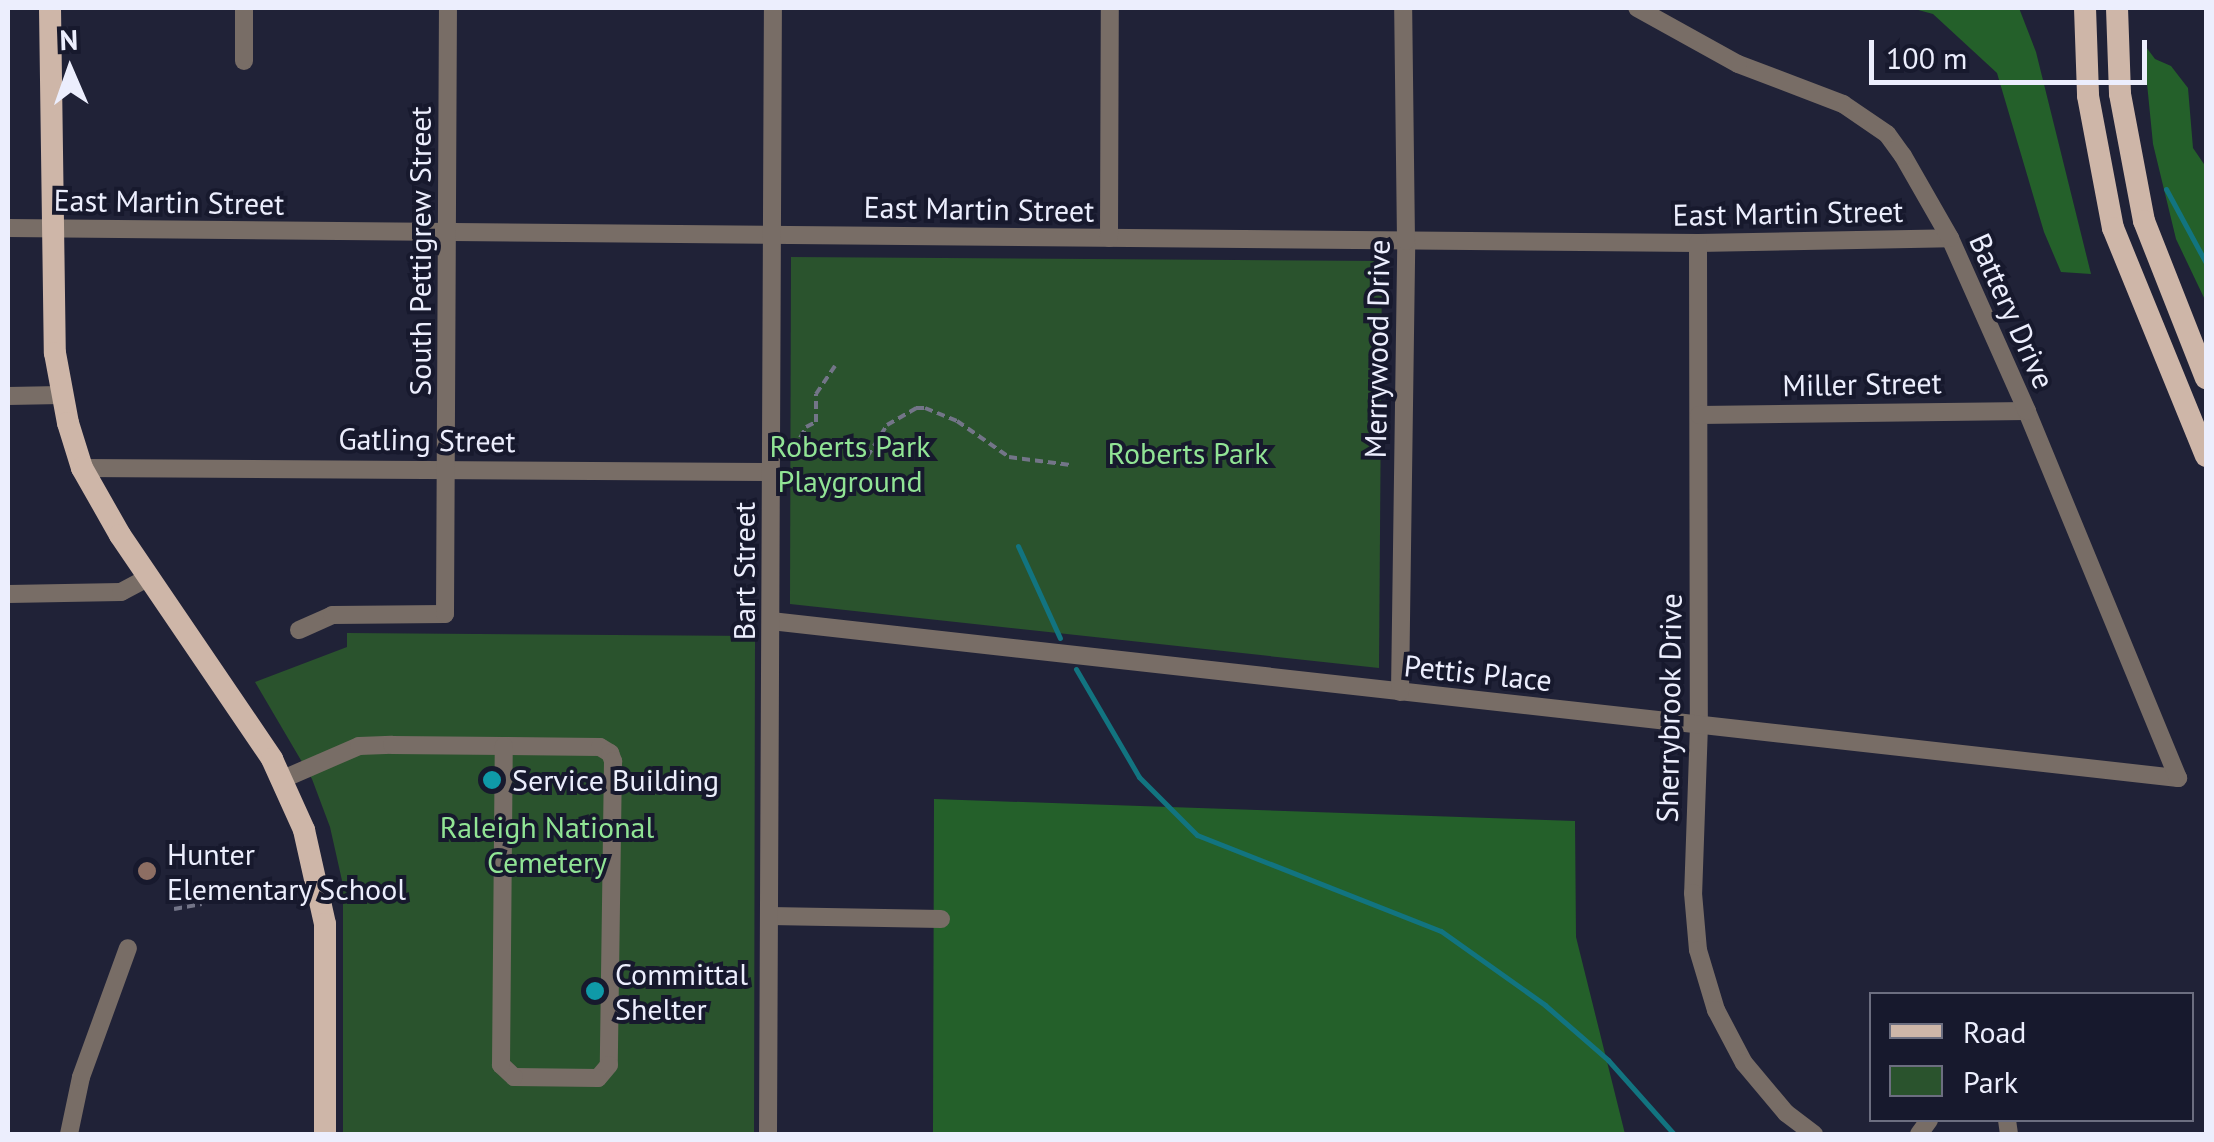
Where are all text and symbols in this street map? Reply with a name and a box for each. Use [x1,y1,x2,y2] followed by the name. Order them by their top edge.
[20,20,120,120] north arrow
[1874,20,2152,82] scale bar
[59,21,79,58] text: N
[1886,38,1967,77] text: 100 m
[402,106,438,396] street label: South Pettigrew Street
[53,182,285,222] street label: East Martin Street
[863,189,1095,229] street label: East Martin Street
[1672,193,1904,233] street label: East Martin Street
[1962,227,2062,395] street label: Battery Drive
[1357,239,1397,459] street label: Merrywood Drive
[1782,365,1942,403] street label: Miller Street
[338,420,516,460] street label: Gatling Street
[769,428,931,498] park label: Roberts Park Playground
[1107,435,1269,471] park label: Roberts Park
[726,502,762,640] street label: Bart Street
[1649,593,1689,823] street label: Sherrybrook Drive
[1402,647,1554,699] street label: Pettis Place
[512,762,719,798] place label: Service Building
[481,769,503,791] marker: Service Building
[440,809,654,880] park label: Raleigh National Cemetery
[167,836,407,906] place label: Hunter Elementary School
[136,860,158,882] marker: Hunter Elementary School
[615,956,748,1026] place label: Committal Shelter
[584,980,606,1002] marker: Committal Shelter
[1869,992,2194,1122] legend
[1963,1012,2027,1051] text: Road
[1963,1062,2018,1101] text: Park

